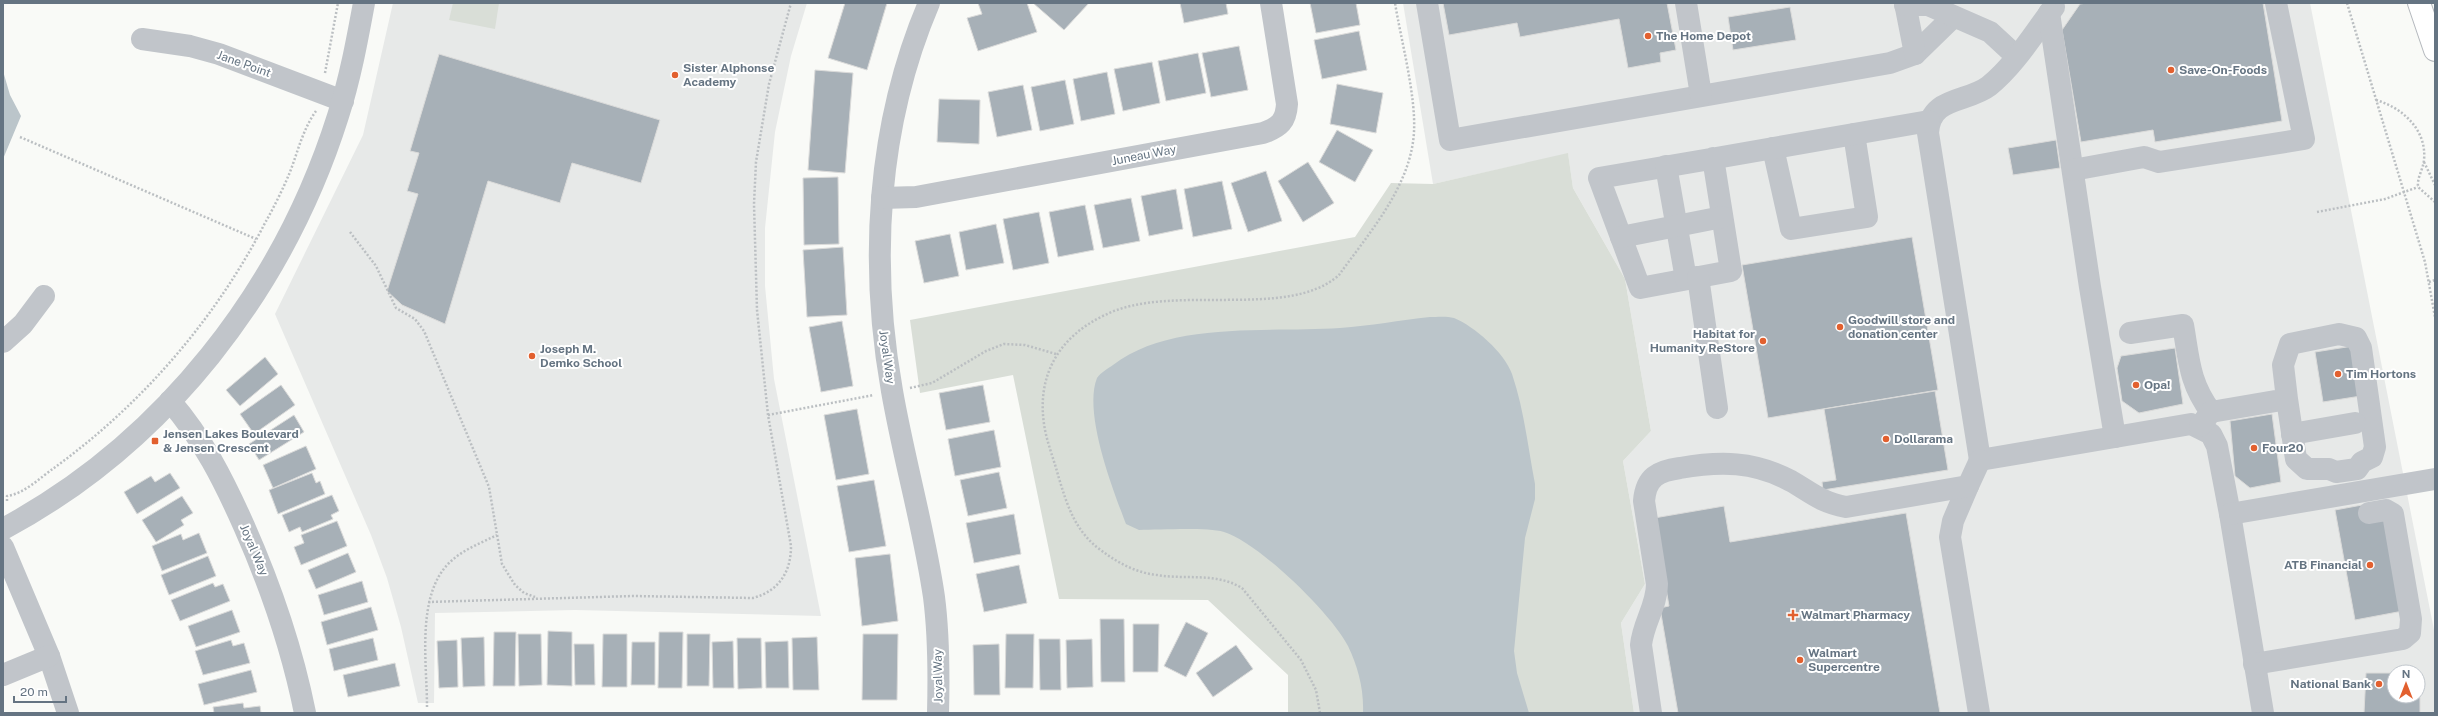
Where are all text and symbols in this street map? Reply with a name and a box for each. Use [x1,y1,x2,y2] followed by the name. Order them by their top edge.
[1656,29,1751,43] place label: The Home Depot
[1643,31,1653,41] marker: The Home Depot
[215,48,273,80] street label: Jane Point
[683,61,774,89] place label: Sister Alphonse Academy
[2179,63,2267,77] place label: Save-On-Foods
[2166,65,2176,75] marker: Save-On-Foods
[670,70,680,80] marker: Sister Alphonse Academy
[1111,142,1178,168] street label: Juneau Way
[1848,313,1955,341] place label: Goodwill store and donation center
[1835,322,1845,332] marker: Goodwill store and donation center
[1650,327,1755,355] place label: Habitat for Humanity ReStore
[876,329,898,385] street label: Joyal Way
[1758,336,1768,346] marker: Habitat for Humanity ReStore
[540,342,622,370] place label: Joseph M. Demko School
[527,351,537,361] marker: Joseph M. Demko School
[2346,367,2416,381] place label: Tim Hortons
[2333,369,2343,379] marker: Tim Hortons
[2144,378,2170,392] place label: Opa!
[2131,380,2141,390] marker: Opa!
[163,427,299,455] place label: Jensen Lakes Boulevard & Jensen Crescent
[1894,432,1953,446] place label: Dollarama
[1881,434,1891,444] marker: Dollarama
[150,436,160,446] marker: Jensen Lakes Boulevard & Jensen Crescent
[2262,441,2304,455] place label: Four20
[2249,443,2259,453] marker: Four20
[237,522,271,578] street label: Joyal Way
[2284,558,2362,572] place label: ATB Financial
[2365,560,2375,570] marker: ATB Financial
[1801,608,1910,622] place label: Walmart Pharmacy
[1788,610,1798,620] marker: Walmart Pharmacy
[1808,646,1880,674] place label: Walmart Supercentre
[931,648,945,703] street label: Joyal Way
[1795,655,1805,665] marker: Walmart Supercentre
[2386,664,2426,704] north arrow
[2402,668,2410,680] text: N
[2290,677,2371,691] place label: National Bank
[14,678,66,704] scale bar
[2374,679,2384,689] marker: National Bank
[20,685,48,699] text: 20 m

